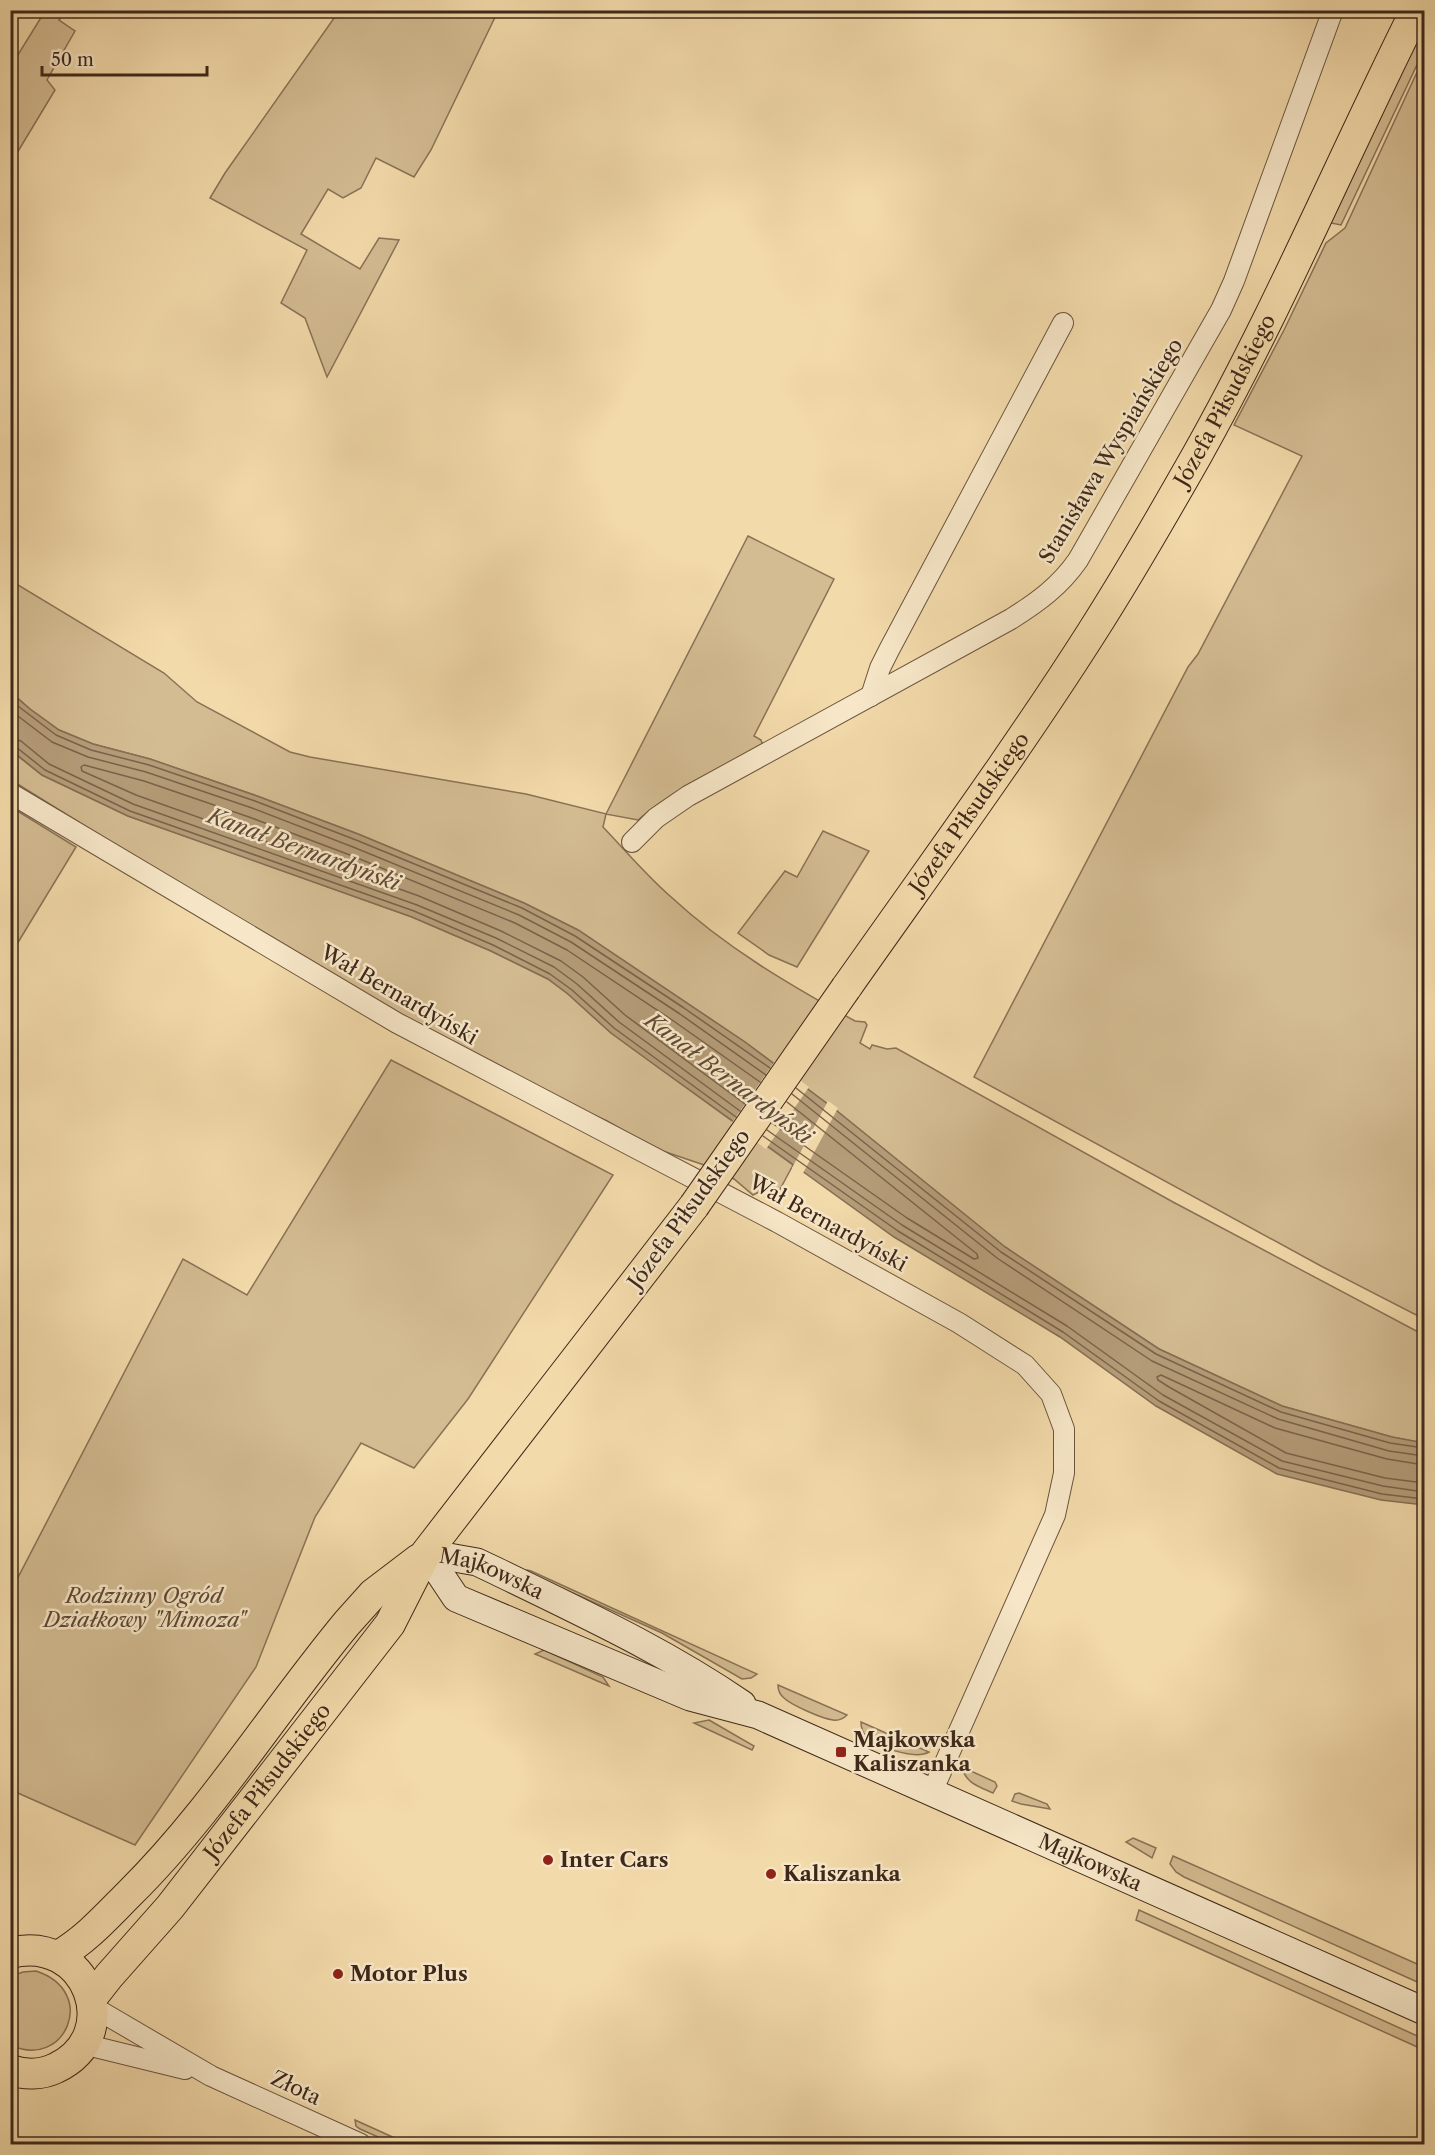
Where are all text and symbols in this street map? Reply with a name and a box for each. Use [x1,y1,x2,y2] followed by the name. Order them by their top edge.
[42,39,207,77] scale bar
[51,49,94,71] text: 50 m
[1167,310,1281,493] street label: Józefa Piłsudskiego
[1033,334,1188,568] street label: Stanisława Wyspiańskiego
[902,727,1034,901] street label: Józefa Piłsudskiego
[202,801,405,897] water label: Kanał Bernardyński
[315,939,482,1050] street label: Wał Bernardyński
[638,1005,819,1151] water label: Kanał Bernardyński
[620,1124,755,1296] street label: Józefa Piłsudskiego
[744,1168,912,1276] street label: Wał Bernardyński
[437,1543,549,1605] street label: Majkowska
[41,1583,249,1632] park label: Rodzinny Ogród Działkowy "Mimoza"
[197,1698,336,1867] street label: Józefa Piłsudskiego
[853,1727,976,1776] place label: Majkowska Kaliszanka
[834,1745,848,1759] marker: Majkowska Kaliszanka
[1035,1828,1147,1896] street label: Majkowska
[560,1847,669,1872] place label: Inter Cars
[541,1853,555,1867] marker: Inter Cars
[783,1861,902,1886] place label: Kaliszanka
[764,1867,778,1881] marker: Kaliszanka
[350,1961,468,1986] place label: Motor Plus
[331,1967,345,1981] marker: Motor Plus
[267,2065,326,2110] street label: Złota

